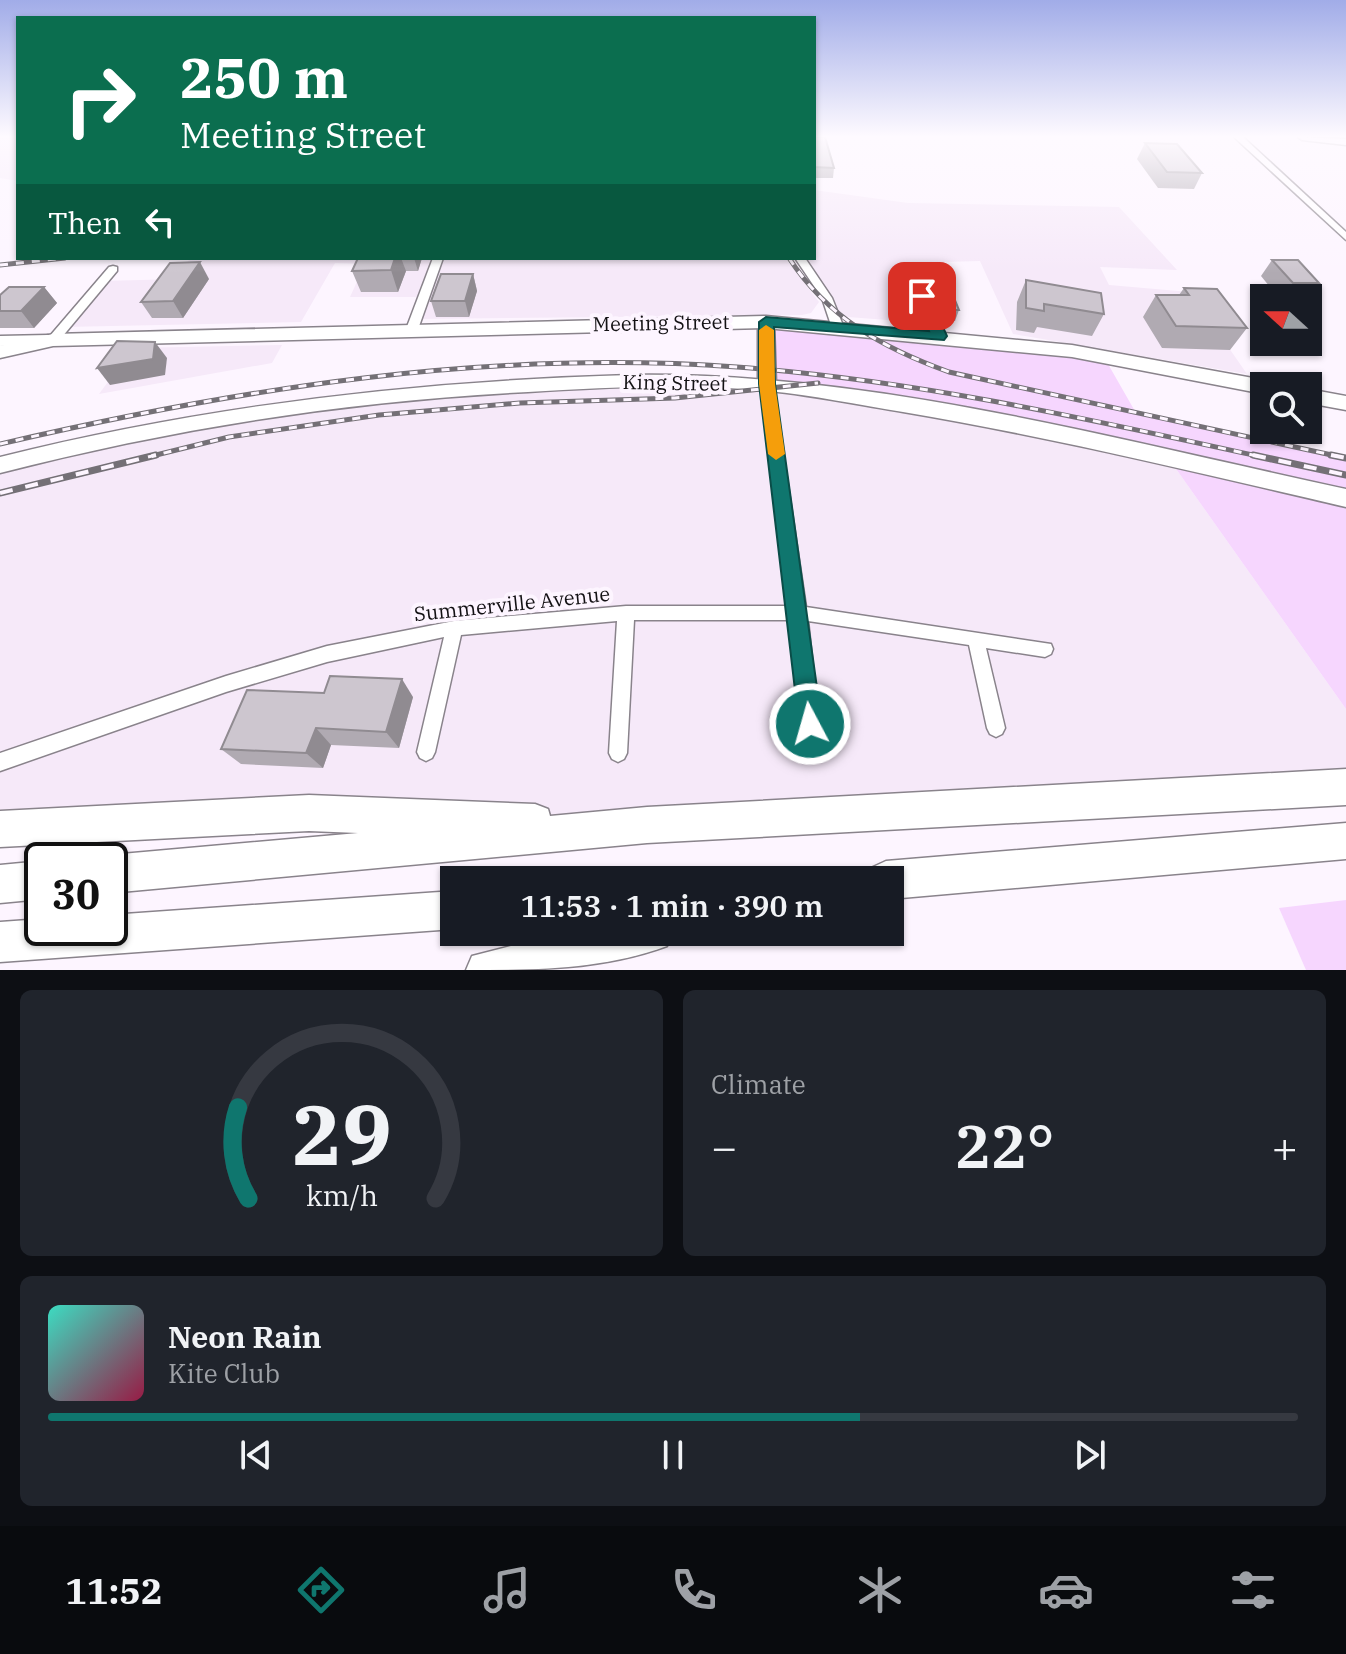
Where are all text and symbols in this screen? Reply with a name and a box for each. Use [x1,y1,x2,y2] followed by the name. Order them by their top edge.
[180,41,348,113] text: 250 m
[48,48,152,152] icon: right
[180,111,426,158] text: Meeting Street
[138,200,182,244] icon: left
[48,203,122,242] text: Then
[888,262,956,330] pin
[900,274,944,318] icon: arrive
[1250,284,1322,356] north arrow
[1250,284,1322,444] map controls
[592,308,730,337] street label: Meeting Street
[622,368,728,397] street label: King Street
[1250,372,1322,444] button: search
[413,580,611,627] street label: Summerville Avenue
[768,682,852,766] position arrow
[24,842,128,946] speed limit sign: 30
[521,886,823,925] text: 11:53 · 1 min · 390 m
[711,1067,806,1101] text: Climate
[292,1080,391,1188] text: 29
[954,1106,1055,1185] text: 22°
[711,1118,737,1175] text: −
[1272,1118,1298,1175] text: +
[305,1177,378,1214] text: km/h
[168,1317,322,1356] text: Neon Rain
[168,1356,280,1390] text: Kite Club
[234,1433,278,1477] icon: previous
[651,1433,695,1477] icon: pause
[1068,1433,1112,1477] icon: next
[293,1562,349,1618] icon: directions
[479,1562,535,1618] icon: music
[666,1562,722,1618] icon: phone
[852,1562,908,1618] icon: climate
[1038,1562,1094,1618] icon: car
[1225,1562,1281,1618] icon: filters
[65,1567,163,1614] text: 11:52

